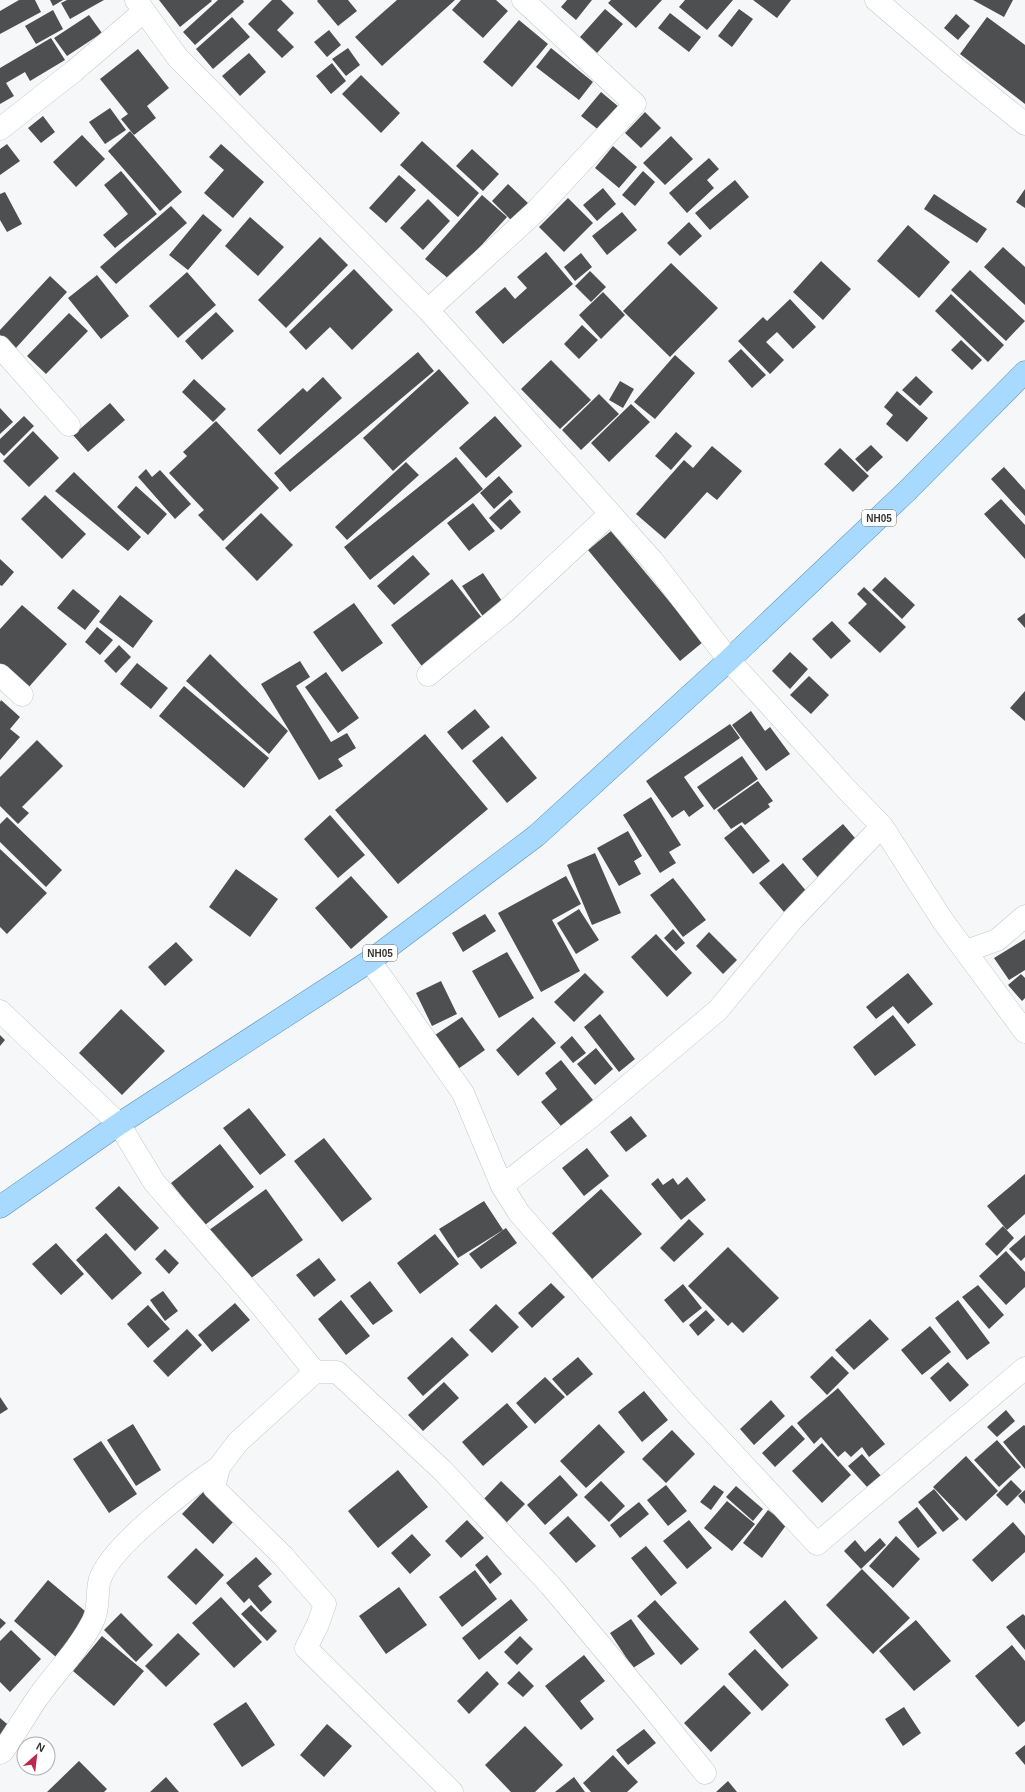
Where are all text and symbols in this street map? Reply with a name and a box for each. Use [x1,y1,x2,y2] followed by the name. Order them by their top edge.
[862,510,896,526] road number: NH05
[363,945,397,961] road number: NH05
[16,1736,56,1776] north arrow
[34,1740,47,1754] text: N

